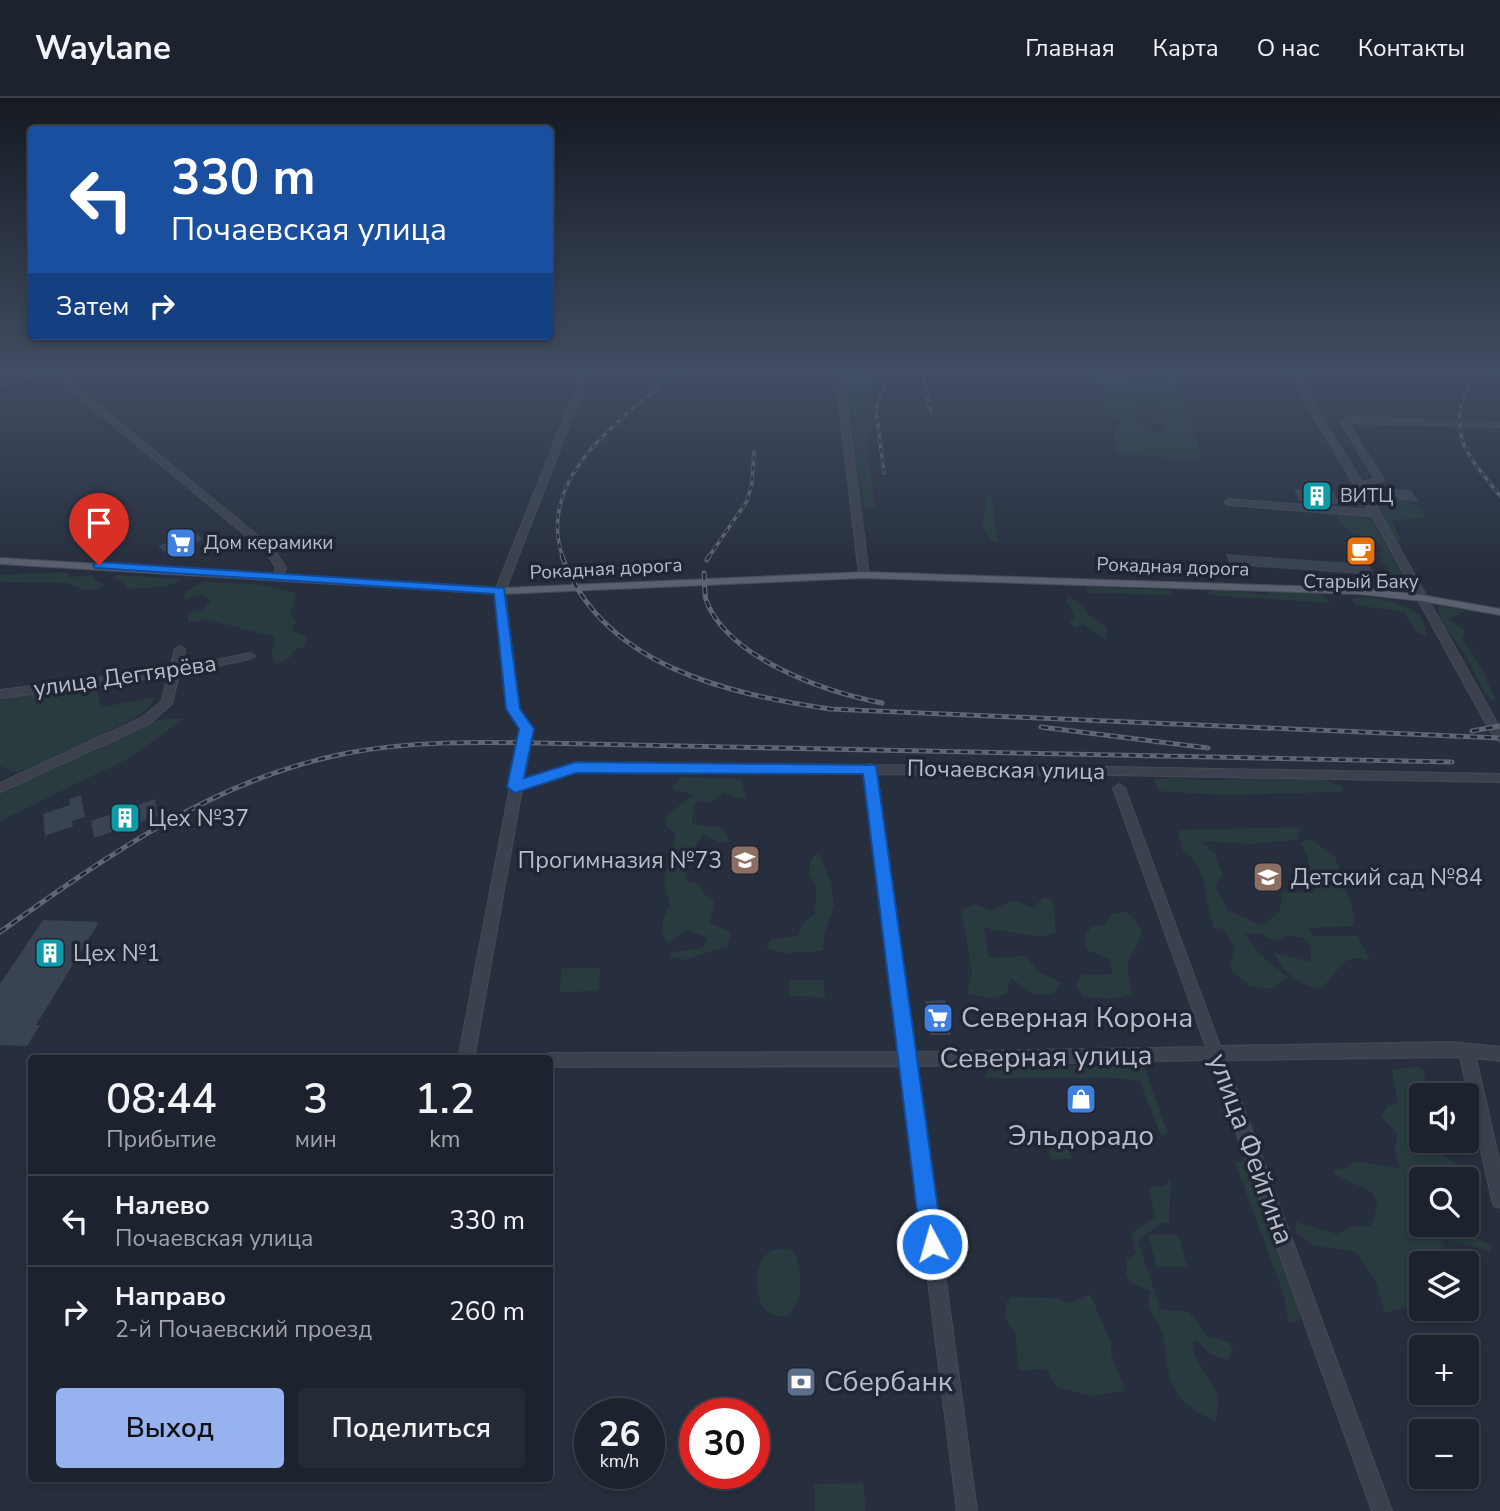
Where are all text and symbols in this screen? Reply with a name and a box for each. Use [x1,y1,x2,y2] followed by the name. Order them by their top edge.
[35,26,171,71] text: Waylane
[1025,32,1115,64] text: Главная
[1153,32,1219,64] text: Карта
[1257,32,1320,64] text: О нас
[1358,32,1465,64] text: Контакты
[171,144,315,211] text: 330 m
[56,154,147,245] icon: left
[171,208,447,251] text: Почаевская улица
[143,287,181,325] icon: right
[56,289,129,324] text: Затем
[1300,479,1334,513] building icon: ВИТЦ
[1340,483,1393,509] place label: ВИТЦ
[69,493,129,565] pin
[80,504,118,542] icon: arrive
[164,526,198,560] supermarket icon: Дом керамики
[204,530,333,556] place label: Дом керамики
[1344,534,1378,568] cafe icon: Старый Баку
[1096,551,1250,583] street label: Рокадная дорога
[529,552,683,586] street label: Рокадная дорога
[1303,569,1419,595] place label: Старый Баку
[32,648,218,704] street label: улица Дегтярёва
[907,753,1105,787] street label: Почаевская улица
[108,801,142,835] building icon: Цех №37
[148,803,249,834] place label: Цех №37
[728,843,762,877] school or university icon: Прогимназия №73
[518,845,722,876] place label: Прогимназия №73
[1251,860,1285,894] school or university icon: Детский сад №84
[1291,862,1483,893] place label: Детский сад №84
[33,936,67,970] building icon: Цех №1
[73,938,160,969] place label: Цех №1
[961,999,1193,1037] place label: Северная Корона
[921,1001,955,1035] supermarket icon: Северная Корона
[939,1036,1153,1078] street label: Северная улица
[1199,1048,1303,1250] street label: улица Фейгина
[106,1071,217,1128] text: 08:44
[303,1071,328,1128] text: 3
[415,1071,475,1128] text: 1.2
[1064,1082,1098,1116] shop icon: Эльдорадо
[1409,1083,1479,1489] map controls
[1409,1083,1479,1153] button: sound
[1008,1117,1154,1155] place label: Эльдорадо
[106,1124,217,1155] text: Прибытие
[295,1124,337,1155] text: мин
[429,1124,460,1155] text: km
[1409,1167,1479,1237] button: search
[115,1188,210,1223] text: Налево
[56,1202,94,1240] icon: left
[449,1203,525,1238] text: 330 m
[895,1207,969,1281] position arrow
[115,1223,313,1254] text: Почаевская улица
[1409,1251,1479,1321] button: layers
[115,1279,226,1314] text: Направо
[56,1293,94,1331] icon: right
[449,1294,525,1329] text: 260 m
[115,1314,372,1345] text: 2-й Почаевский проезд
[1409,1335,1479,1405] button: +
[824,1363,953,1401] place label: Сбербанк
[784,1365,818,1399] bank icon: Сбербанк
[56,1388,284,1468] button: Выход
[298,1388,525,1468] button: Поделиться
[679,1398,770,1489] speed limit sign: 30
[598,1411,641,1458] text: 26
[1409,1419,1479,1489] button: −
[600,1449,639,1473] text: km/h

